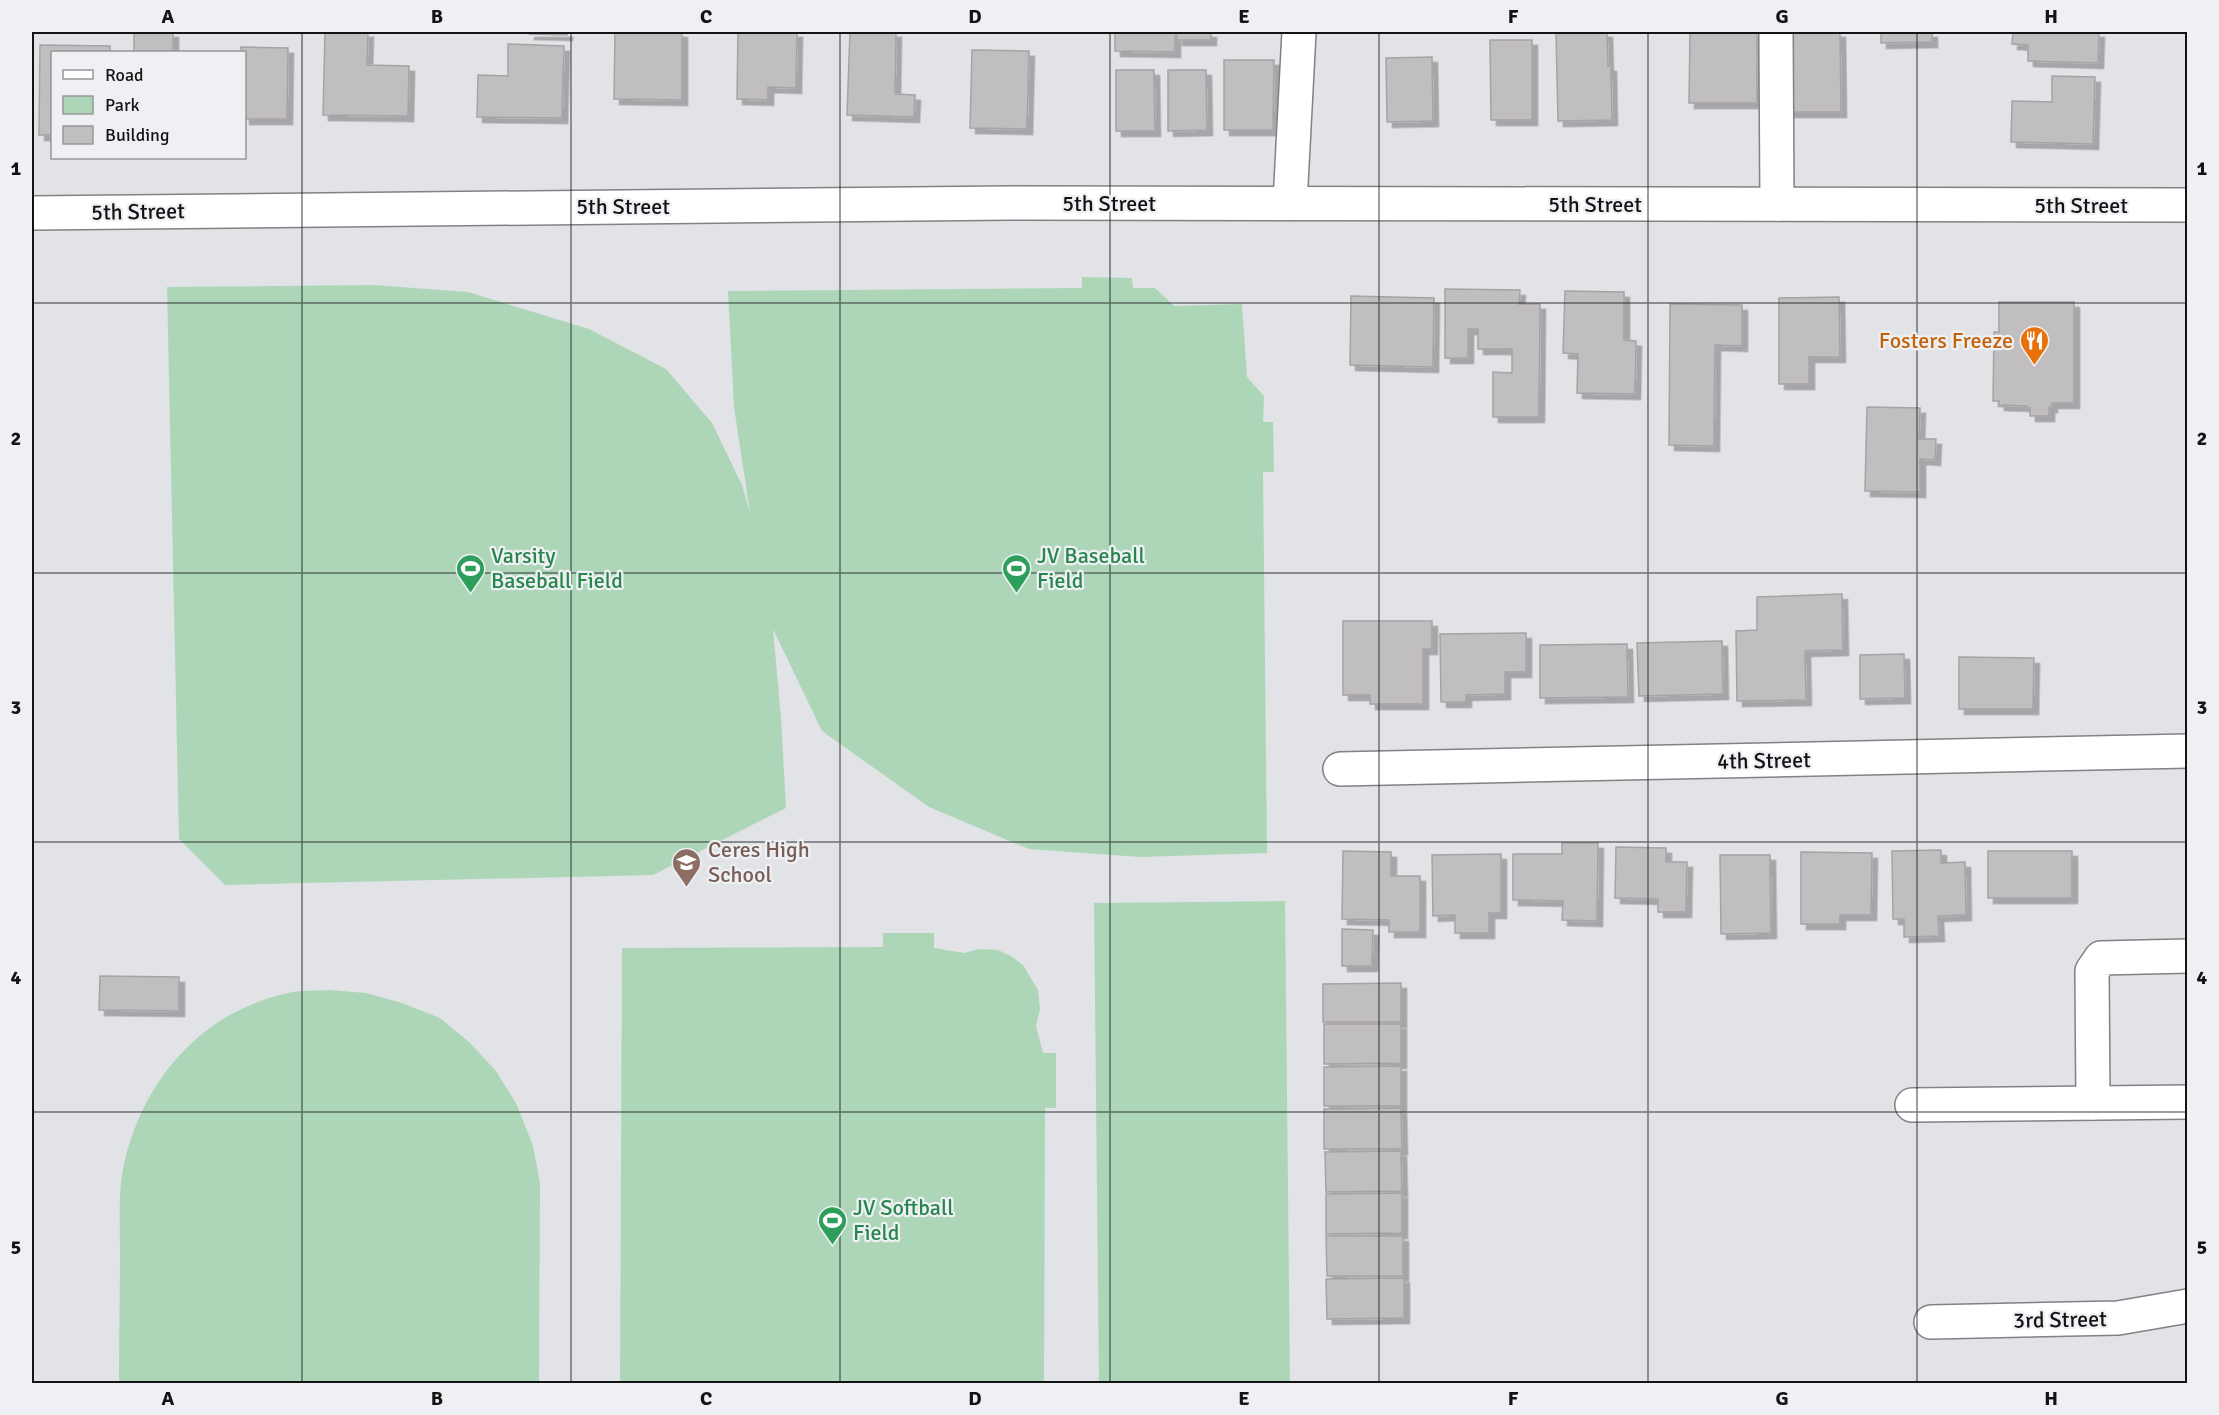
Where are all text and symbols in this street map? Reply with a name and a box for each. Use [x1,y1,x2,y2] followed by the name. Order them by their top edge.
[162,4,175,29] text: A
[431,4,443,29] text: B
[700,4,712,29] text: C
[968,4,982,29] text: D
[1238,4,1250,29] text: E
[1508,4,1519,29] text: F
[1775,4,1789,29] text: G
[2044,4,2058,29] text: H
[51,51,246,159] legend
[105,64,144,86] text: Road
[105,94,140,116] text: Park
[105,124,169,146] text: Building
[11,156,22,181] text: 1
[2197,156,2208,181] text: 1
[1062,190,1156,217] street label: 5th Street
[1548,191,1642,218] street label: 5th Street
[2034,192,2128,219] street label: 5th Street
[576,193,670,220] street label: 5th Street
[91,197,185,226] street label: 5th Street
[2018,324,2050,366] restaurant icon: Fosters Freeze
[1879,327,2013,354] place label: Fosters Freeze
[11,426,21,451] text: 2
[2197,426,2207,451] text: 2
[491,542,623,594] place label: Varsity Baseball Field
[1037,542,1145,594] place label: JV Baseball Field
[454,552,486,594] sports icon: Varsity Baseball Field
[1000,552,1032,594] sports icon: JV Baseball Field
[11,695,21,720] text: 3
[2197,695,2207,720] text: 3
[1717,746,1811,775] street label: 4th Street
[708,836,810,888] place label: Ceres High School
[671,846,703,888] school or university icon: Ceres High School
[11,965,22,990] text: 4
[2197,965,2208,990] text: 4
[853,1194,954,1246] place label: JV Softball Field
[816,1204,848,1246] sports icon: JV Softball Field
[11,1235,21,1260] text: 5
[2197,1235,2207,1260] text: 5
[2013,1305,2107,1334] street label: 3rd Street
[162,1386,175,1411] text: A
[431,1386,443,1411] text: B
[700,1386,712,1411] text: C
[968,1386,982,1411] text: D
[1238,1386,1250,1411] text: E
[1508,1386,1519,1411] text: F
[1775,1386,1789,1411] text: G
[2044,1386,2058,1411] text: H

